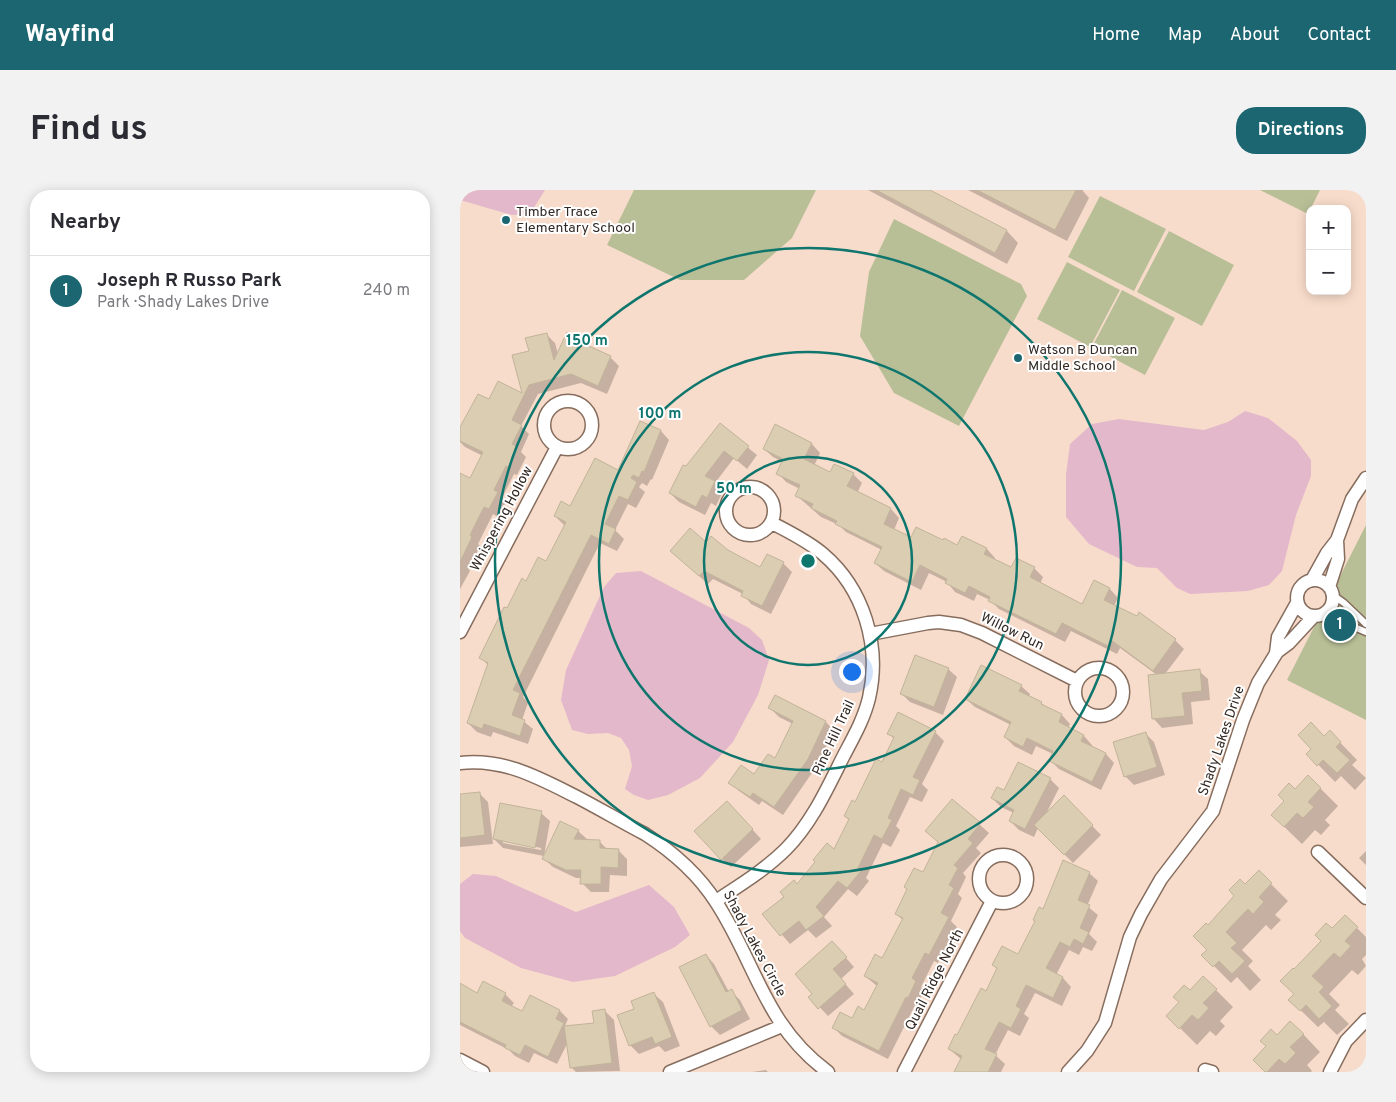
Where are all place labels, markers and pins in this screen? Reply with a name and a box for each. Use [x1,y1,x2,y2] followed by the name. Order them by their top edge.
[516,204,635,237] place label: Timber Trace Elementary School
[500,214,512,226] marker: Timber Trace Elementary School
[1028,342,1137,375] place label: Watson B Duncan Middle School
[1012,352,1024,364] marker: Watson B Duncan Middle School
[799,552,817,570] centre of rings
[1324,606,1356,644] pin: 1

